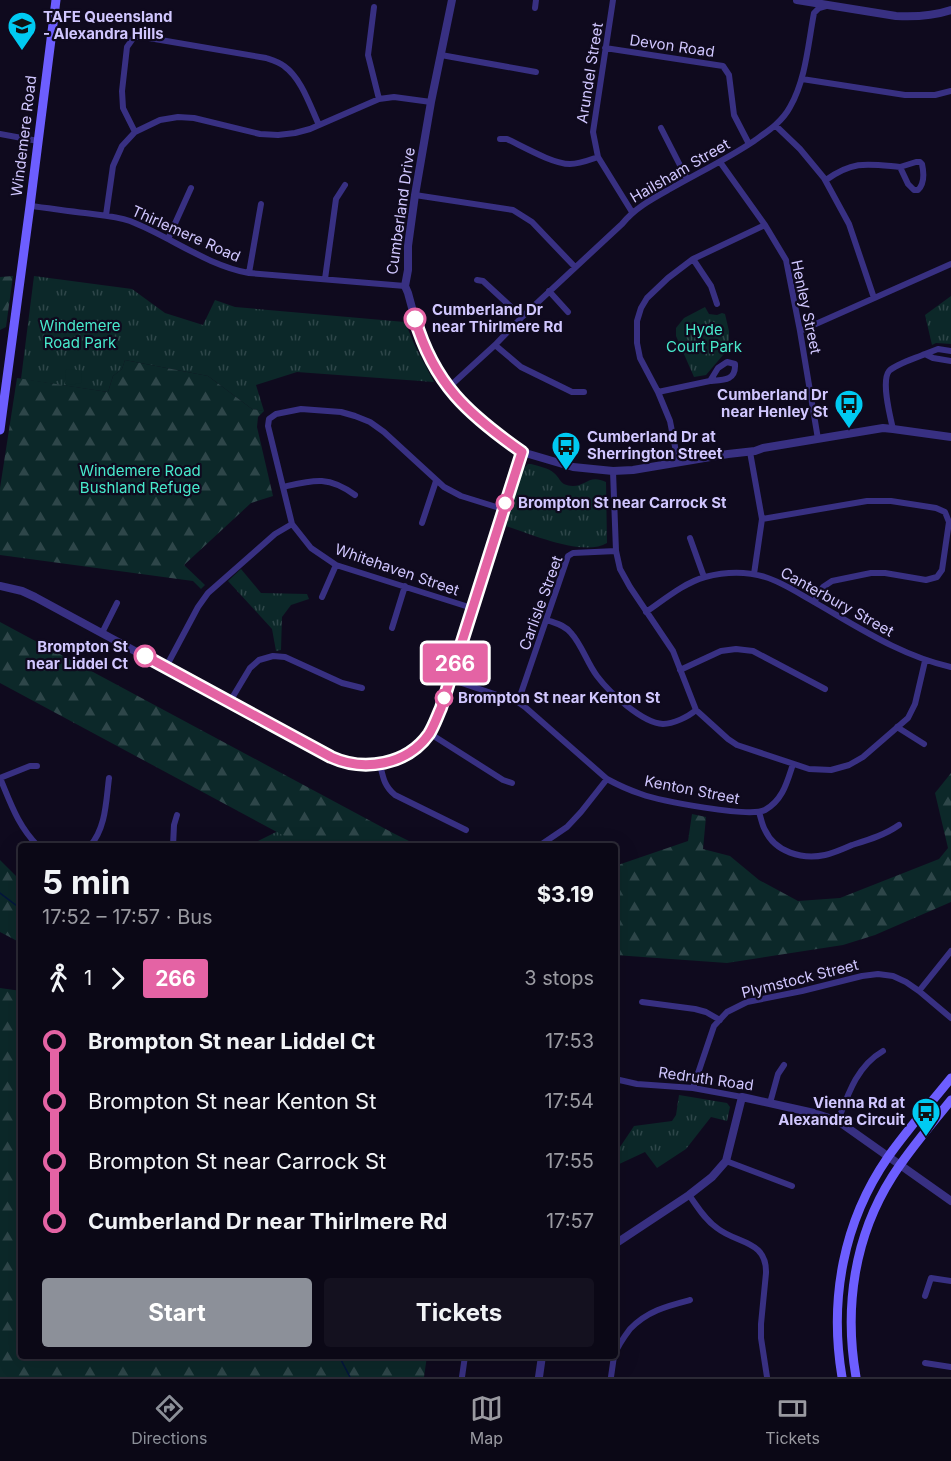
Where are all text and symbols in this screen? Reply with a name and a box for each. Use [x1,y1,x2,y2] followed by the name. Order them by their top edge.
[43,7,173,43] place label: TAFE Queensland - Alexandra Hills
[6,10,38,52] school or university icon: TAFE Queensland - Alexandra Hills
[572,21,607,125] street label: Arundel Street
[628,30,716,61] street label: Devon Road
[7,74,40,197] street label: Windemere Road
[627,134,733,207] street label: Hailsham Street
[382,146,419,276] street label: Cumberland Drive
[129,201,243,266] street label: Thirlemere Road
[787,258,826,356] street label: Henley Street
[432,300,563,336] place label: Cumberland Dr near Thirlmere Rd
[404,308,426,330] marker: Cumberland Dr near Thirlmere Rd
[39,316,121,352] park label: Windemere Road Park
[666,320,743,356] park label: Hyde Court Park
[717,385,828,421] place label: Cumberland Dr near Henley St
[833,388,865,430] bus stop icon: Cumberland Dr near Henley St
[587,427,723,463] place label: Cumberland Dr at Sherrington Street
[550,430,582,472] bus stop icon: Cumberland Dr at Sherrington Street
[79,461,201,497] park label: Windemere Road Bushland Refuge
[518,493,727,512] place label: Brompton St near Carrock St
[496,494,514,512] marker: Brompton St near Carrock St
[333,539,462,600] street label: Whitehaven Street
[515,553,566,653] street label: Carlisle Street
[777,563,897,641] street label: Canterbury Street
[27,637,129,673] place label: Brompton St near Liddel Ct
[420,644,490,682] line badge: 266
[134,645,156,667] marker: Brompton St near Liddel Ct
[435,651,475,676] text: 266
[458,688,661,707] place label: Brompton St near Kenton St
[435,689,453,707] marker: Brompton St near Kenton St
[643,771,741,808] street label: Kenton Street
[42,862,131,902] text: 5 min
[537,881,594,907] text: $3.19
[42,905,213,929] text: 17:52 – 17:57 · Bus
[739,955,860,1002] street label: Plymstock Street
[42,962,75,995] icon: walk
[101,962,134,995] icon: forward
[84,966,92,990] text: 1
[155,966,196,991] text: 266
[524,966,594,990] text: 3 stops
[88,1028,375,1054] text: Brompton St near Liddel Ct
[545,1029,594,1053] text: 17:53
[657,1062,755,1095] street label: Redruth Road
[88,1088,376,1114] text: Brompton St near Kenton St
[544,1089,594,1113] text: 17:54
[778,1093,906,1129] place label: Vienna Rd at Alexandra Circuit
[910,1096,942,1138] bus stop icon: Vienna Rd at Alexandra Circuit
[88,1148,386,1174] text: Brompton St near Carrock St
[545,1149,594,1173] text: 17:55
[88,1208,447,1234] text: Cumberland Dr near Thirlmere Rd
[546,1209,594,1233] text: 17:57
[42,1278,312,1347] button: Start
[324,1278,594,1347] button: Tickets
[131,1392,207,1448] tab: Directions
[470,1392,503,1448] tab: Map
[765,1392,820,1448] tab: Tickets

